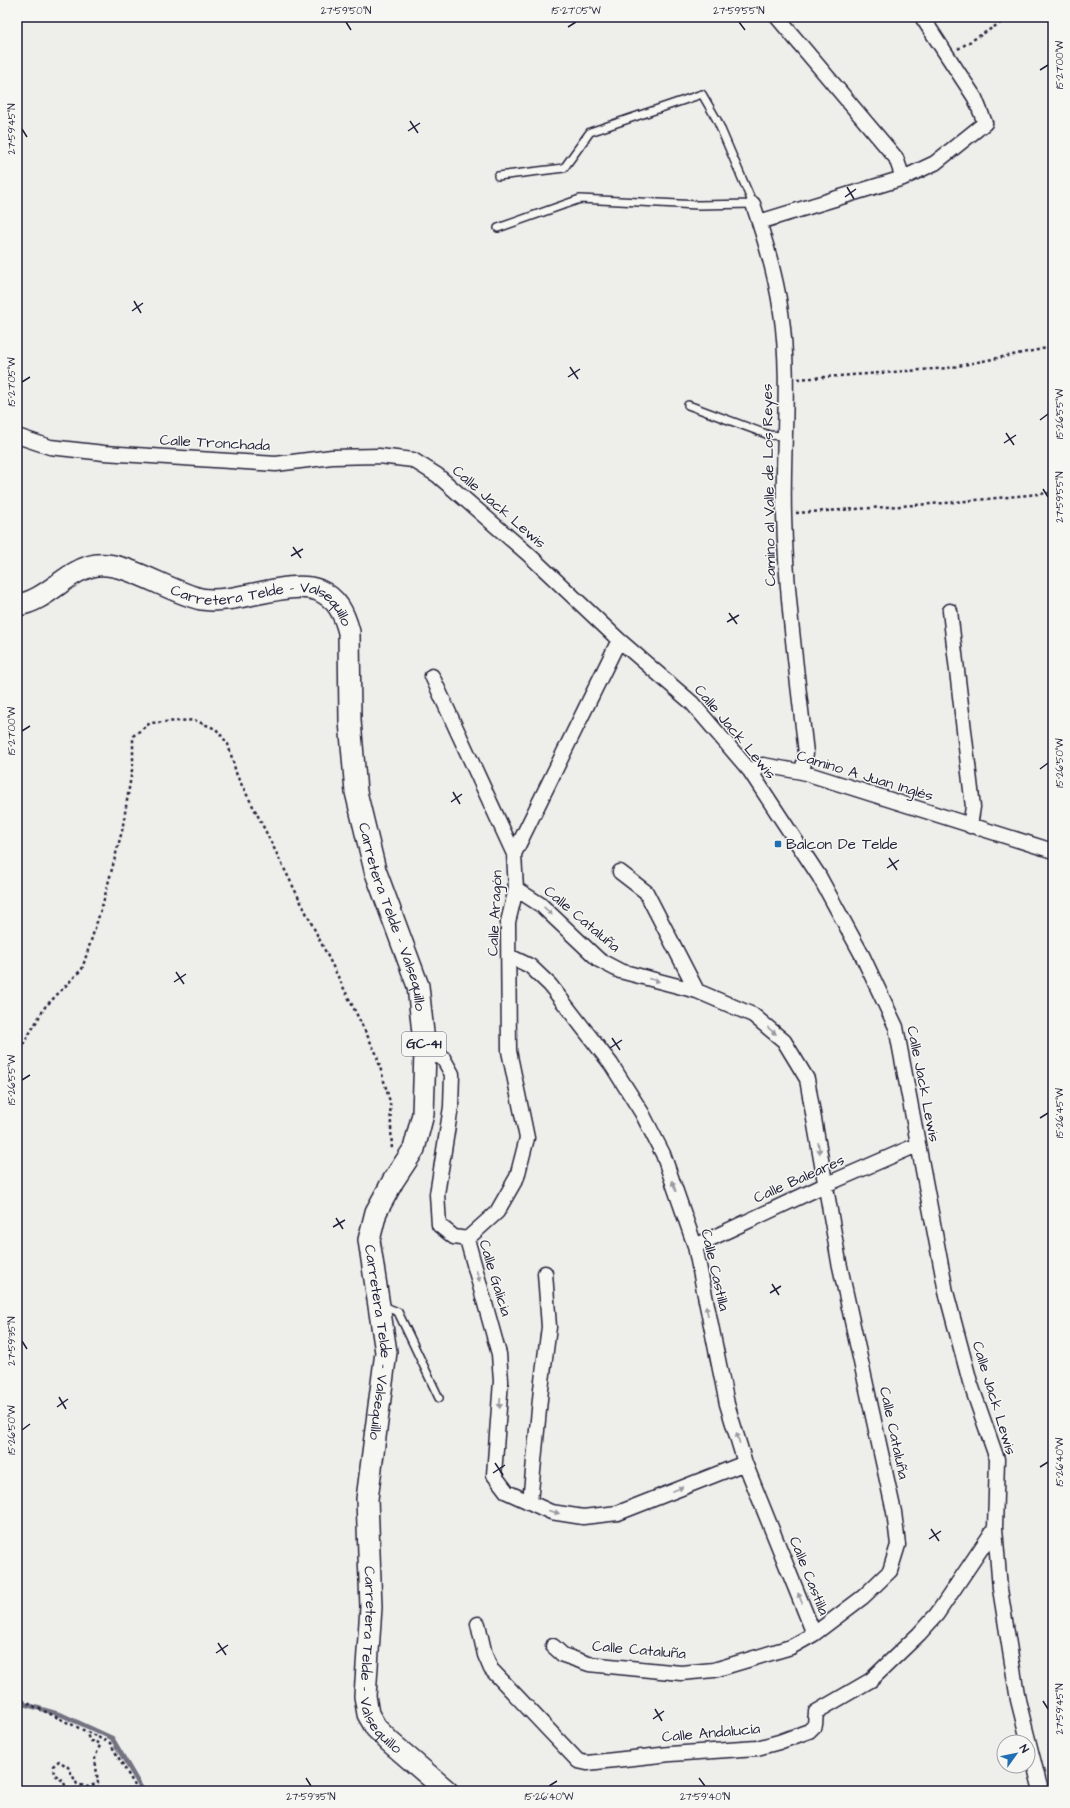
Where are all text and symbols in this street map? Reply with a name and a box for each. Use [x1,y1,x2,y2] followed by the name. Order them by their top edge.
[321,4,371,18] text: 27°59'50"N
[551,4,601,18] text: 15°27'05"W
[713,4,765,18] text: 27°59'55"N
[1053,40,1067,89] text: 15°27'00"W
[5,104,19,155] text: 27°59'45"N
[5,357,19,407] text: 15°27'05"W
[757,383,782,587] street label: Camino al Valle de Los Reyes
[1053,388,1067,439] text: 15°26'55"W
[159,430,271,456] street label: Calle Tronchada
[448,460,551,554] street label: Calle Jack Lewis
[1053,471,1067,523] text: 27°59'55"N
[167,577,357,629] street label: Carretera Telde - Valsequillo
[689,680,781,784] street label: Calle Jack Lewis
[5,706,19,755] text: 15°27'00"W
[1053,738,1067,788] text: 15°26'50"W
[794,745,936,808] street label: Camino A Juan Inglés
[353,820,431,1013] street label: Carretera Telde - Valsequillo
[786,834,898,855] place label: Balcon De Telde
[773,839,783,849] marker: Balcon De Telde
[482,869,509,957] street label: Calle Aragón
[539,881,625,958] street label: Calle Cataluña
[542,907,553,916] one-way arrow
[649,977,661,983] one-way arrow
[901,1024,945,1144] street label: Calle Jack Lewis
[767,1027,778,1036] one-way arrow
[402,1032,446,1056] road number: GC-41
[5,1054,19,1105] text: 15°26'55"W
[1053,1087,1067,1138] text: 15°26'45"W
[816,1142,822,1154] one-way arrow
[750,1149,848,1208] street label: Calle Baleares
[671,1180,677,1192] one-way arrow
[695,1227,735,1313] street label: Calle Castilla
[473,1237,517,1319] street label: Calle Galicia
[359,1243,397,1442] street label: Carretera Telde - Valsequillo
[475,1271,481,1283] one-way arrow
[704,1305,710,1317] one-way arrow
[5,1316,19,1366] text: 27°59'35"N
[967,1339,1021,1458] street label: Calle Jack Lewis
[874,1385,914,1482] street label: Calle Cataluña
[496,1397,503,1409] one-way arrow
[5,1405,19,1455] text: 15°26'50"W
[735,1431,741,1443] one-way arrow
[1053,1437,1067,1487] text: 15°26'40"W
[673,1486,685,1492] one-way arrow
[548,1509,560,1515] one-way arrow
[784,1533,835,1619] street label: Calle Castilla
[354,1566,407,1759] street label: Carretera Telde - Valsequillo
[796,1591,802,1603] one-way arrow
[591,1635,687,1665] street label: Calle Cataluña
[1053,1684,1067,1735] text: 27°59'45"N
[661,1718,762,1748] street label: Calle Andalucía
[996,1734,1036,1774] north arrow
[1016,1742,1032,1756] text: N
[286,1790,336,1804] text: 27°59'35"N
[524,1790,574,1804] text: 15°26'40"W
[680,1790,730,1804] text: 27°59'40"N

